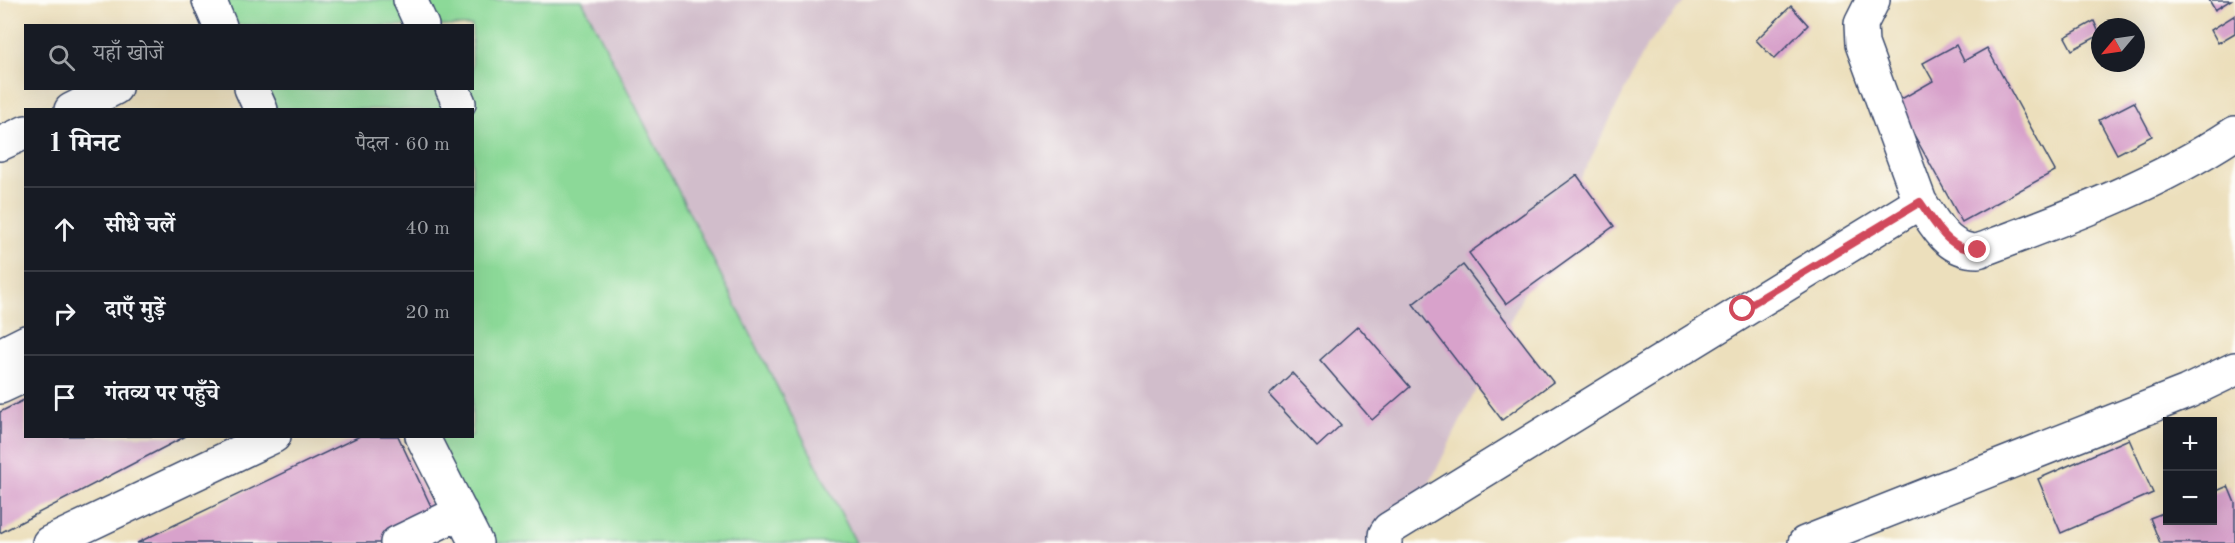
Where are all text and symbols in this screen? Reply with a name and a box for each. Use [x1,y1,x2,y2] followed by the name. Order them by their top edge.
[2091,18,2145,72] north arrow
[24,24,474,90] search box
[45,41,78,74] icon: search
[93,43,164,65] text: यहाँ खोजें
[48,131,120,157] text: 1 मिनट
[356,135,450,155] text: पैदल · 60 m
[48,213,81,246] icon: ahead
[105,215,175,237] text: सीधे चलें
[405,219,450,239] text: 40 m
[1964,236,1990,262] route end
[1729,295,1755,321] route start
[48,297,81,330] icon: right
[105,299,165,321] text: दाएँ मुड़ें
[405,303,450,323] text: 20 m
[48,381,81,414] icon: arrive
[105,383,219,405] text: गंतव्य पर पहुँचे
[2163,417,2217,525] map controls
[2163,417,2217,471] button: +
[2163,471,2217,525] button: −

